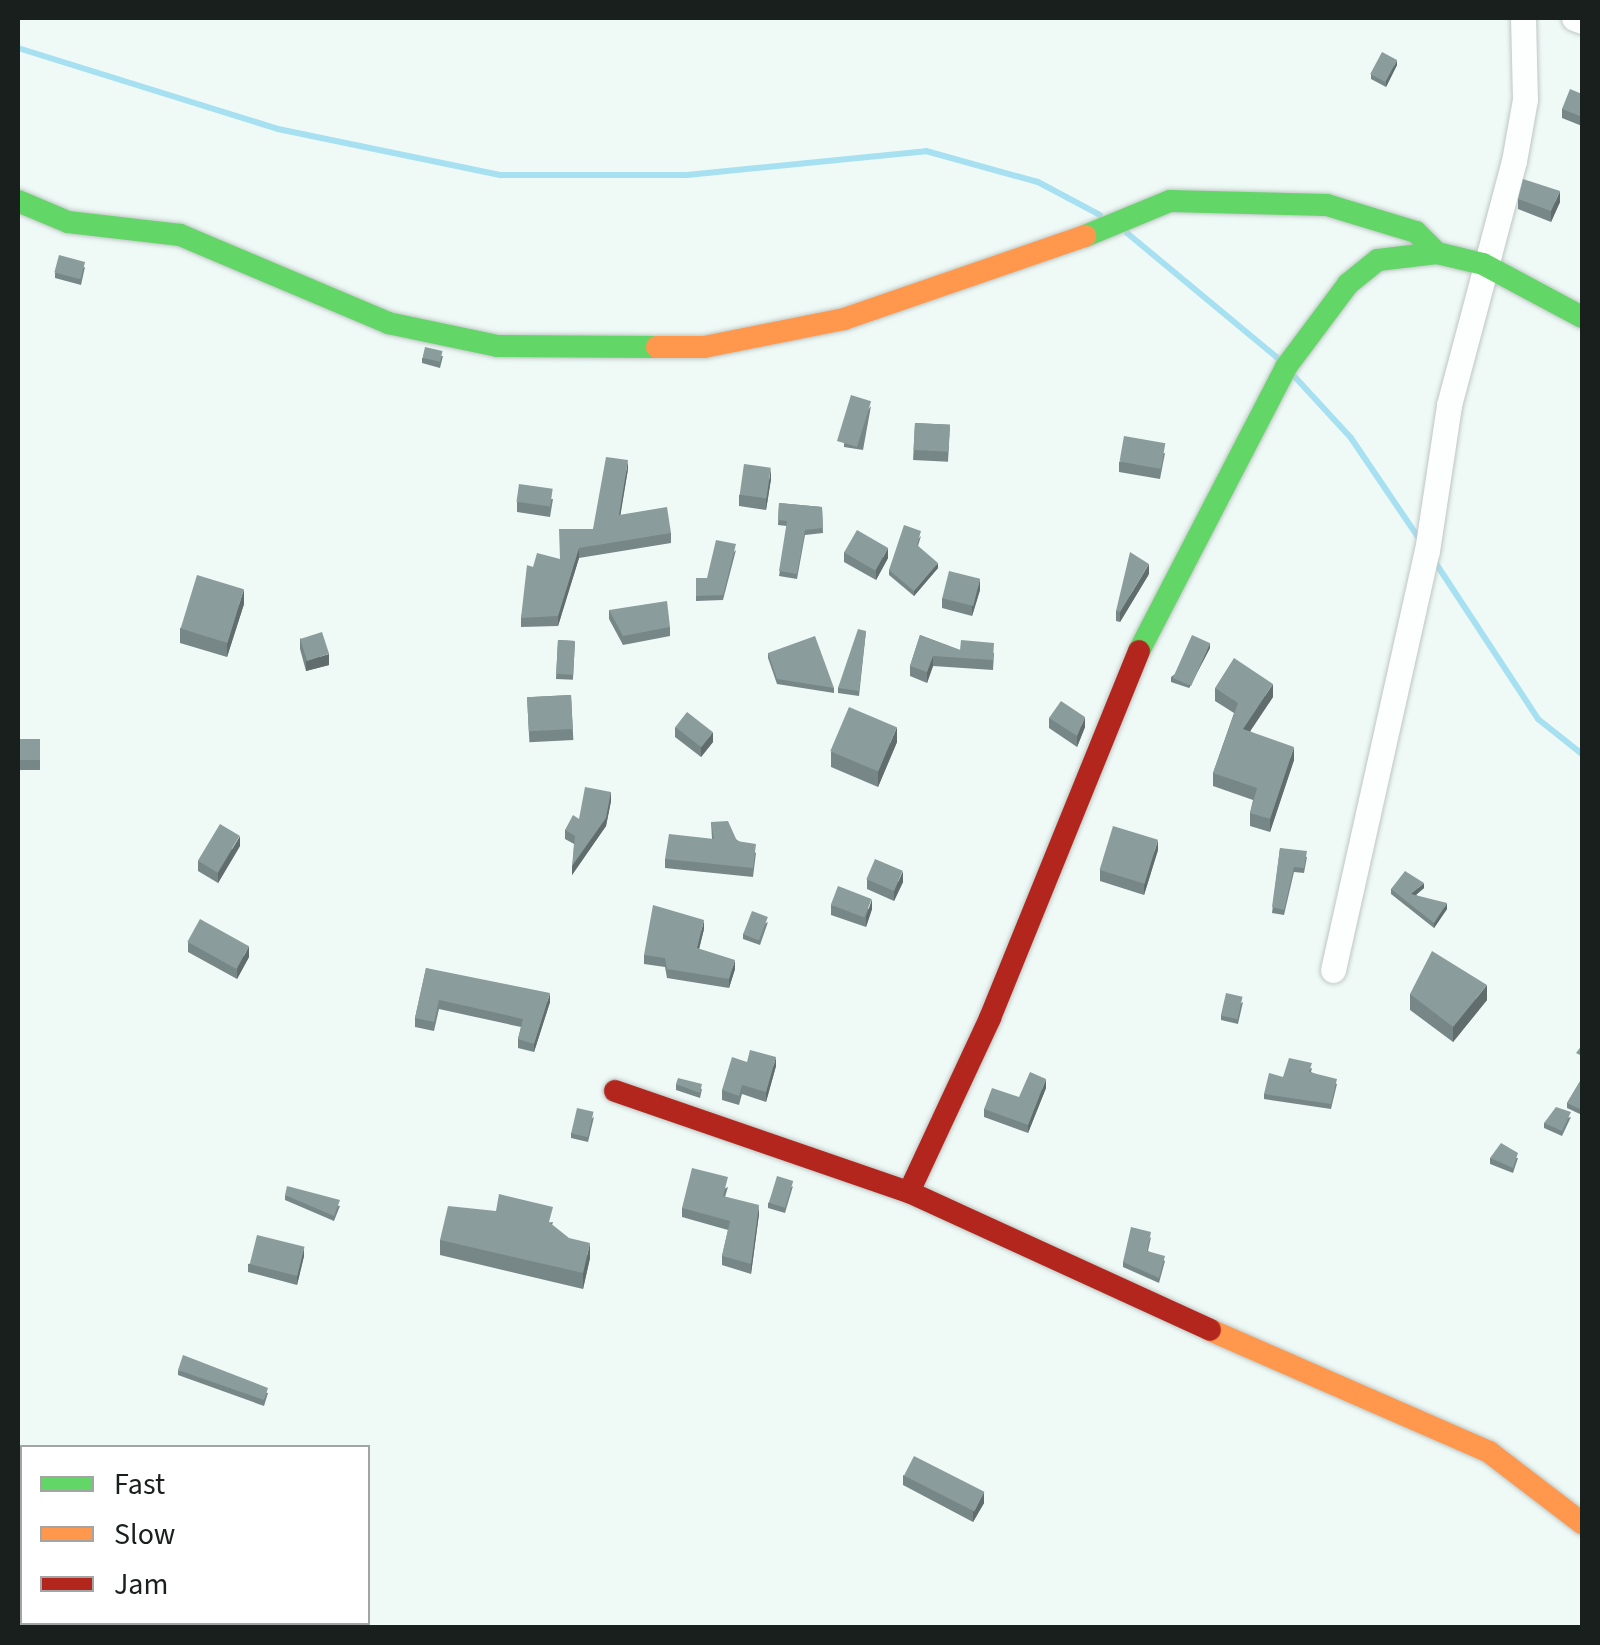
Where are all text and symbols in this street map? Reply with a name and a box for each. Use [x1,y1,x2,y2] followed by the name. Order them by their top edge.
[20,1445,370,1625] legend
[114,1463,165,1506] text: Fast
[114,1513,175,1556] text: Slow
[114,1563,168,1606] text: Jam

